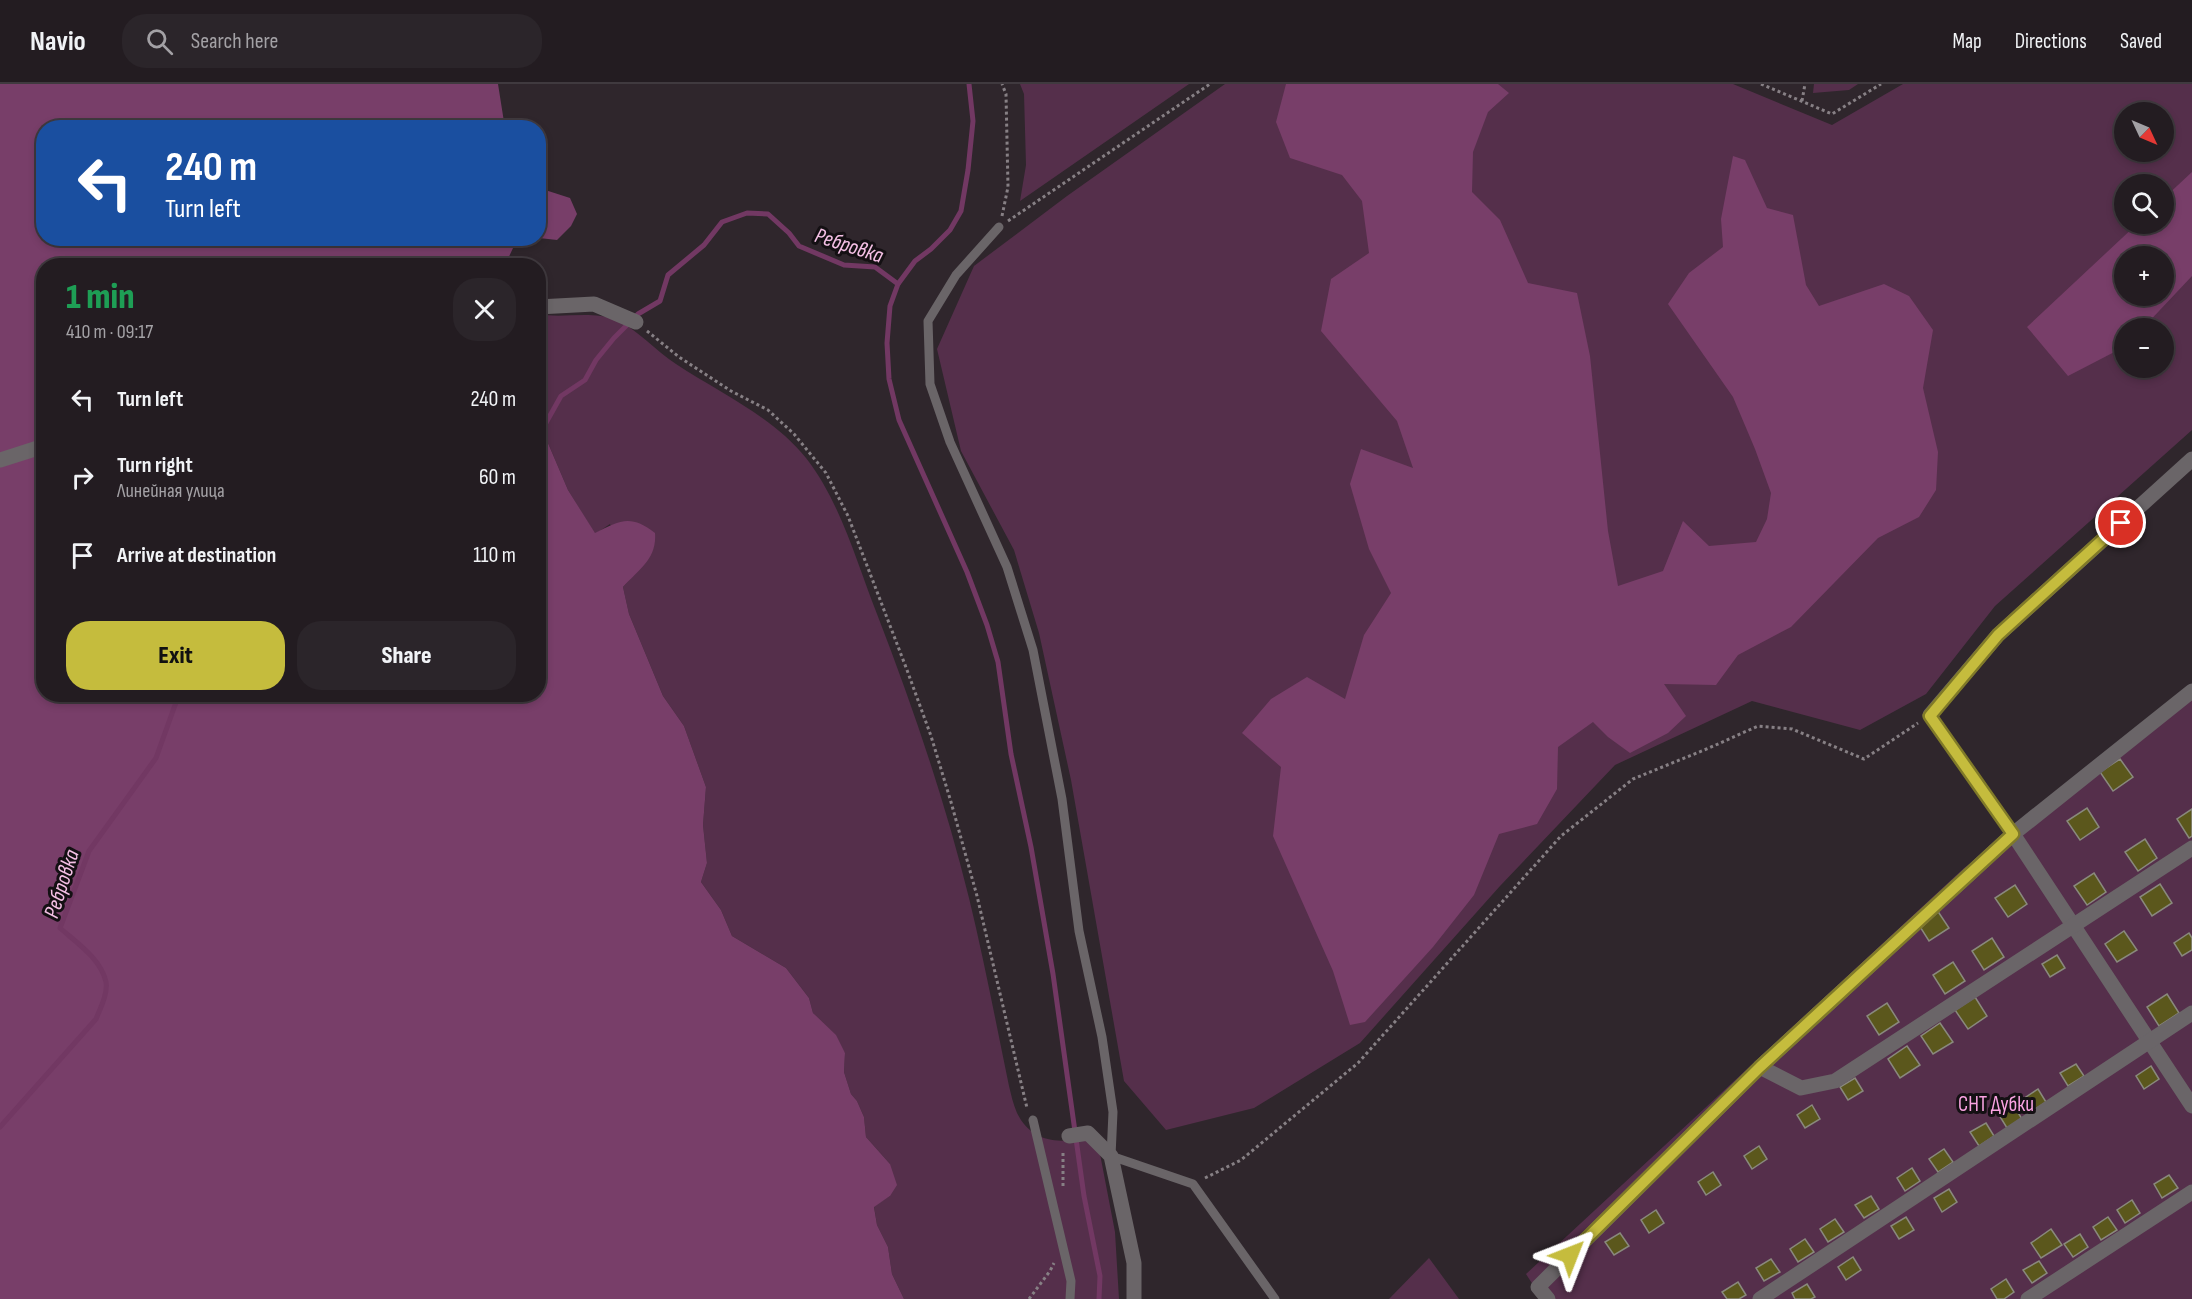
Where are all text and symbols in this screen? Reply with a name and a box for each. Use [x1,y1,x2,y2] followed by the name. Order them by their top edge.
[122,14,542,68] search box
[30,25,86,58] text: Navio
[143,25,176,58] icon: search
[191,28,278,55] text: Search here
[1952,29,1982,54] text: Map
[2015,29,2087,54] text: Directions
[2120,29,2162,54] text: Saved
[2114,102,2174,162] north arrow
[2114,102,2174,378] map controls
[165,142,257,193] text: 240 m
[66,144,144,222] icon: left
[2114,174,2174,234] button: search
[165,193,241,225] text: Turn left
[811,222,887,270] water label: Ребровка
[2114,246,2174,306] button: +
[66,276,134,319] text: 1 min
[453,278,516,341] button: close
[2114,318,2174,378] button: −
[66,320,153,344] text: 410 m · 09:17
[66,383,99,416] icon: left
[117,386,183,413] text: Turn left
[470,386,516,413] text: 240 m
[117,452,193,479] text: Turn right
[66,461,99,494] icon: right
[479,464,516,491] text: 60 m
[117,479,225,503] text: Линейная улица
[2095,497,2146,548] pin
[2104,506,2137,539] icon: arrive
[66,539,99,572] icon: arrive
[117,542,276,569] text: Arrive at destination
[473,542,516,569] text: 110 m
[66,621,285,690] button: Exit
[297,621,516,690] button: Share
[38,846,86,922] water label: Ребровка
[1958,1092,2034,1117] park label: СНТ Дубки
[1538,1223,1602,1287] position arrow

